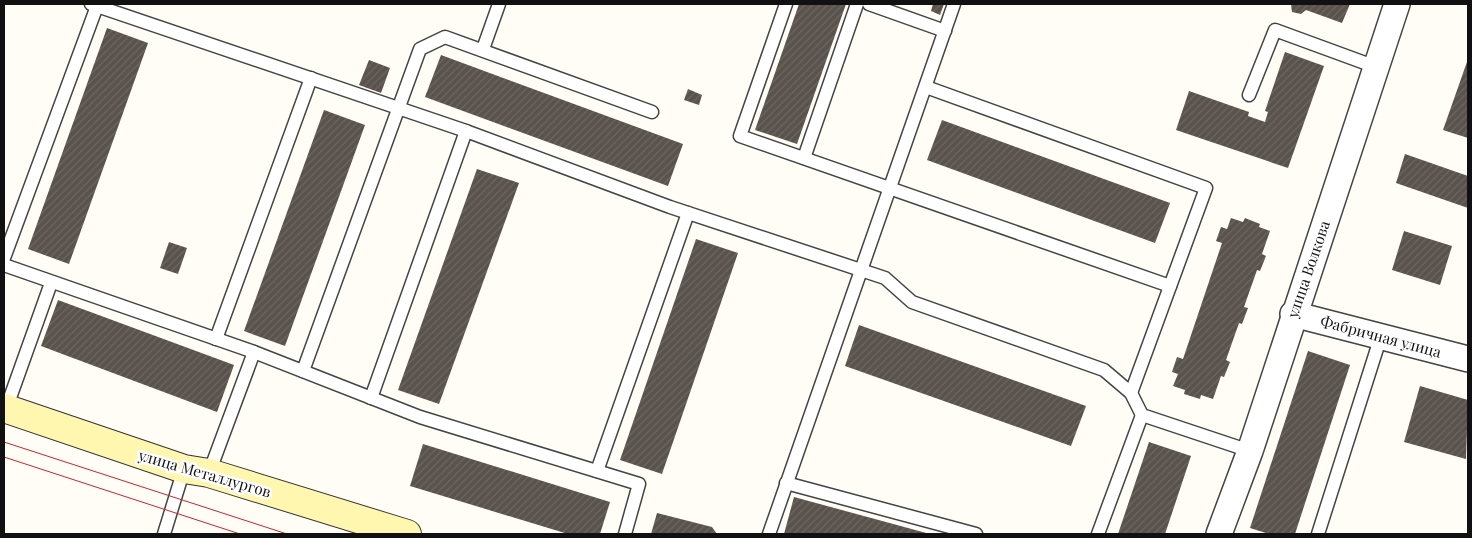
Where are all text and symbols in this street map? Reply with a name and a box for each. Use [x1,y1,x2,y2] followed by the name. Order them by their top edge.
[1282,217,1334,321] street label: улица Волкова
[1318,310,1444,362] street label: Фабричная улица
[135,444,274,501] street label: улица Металлургов

